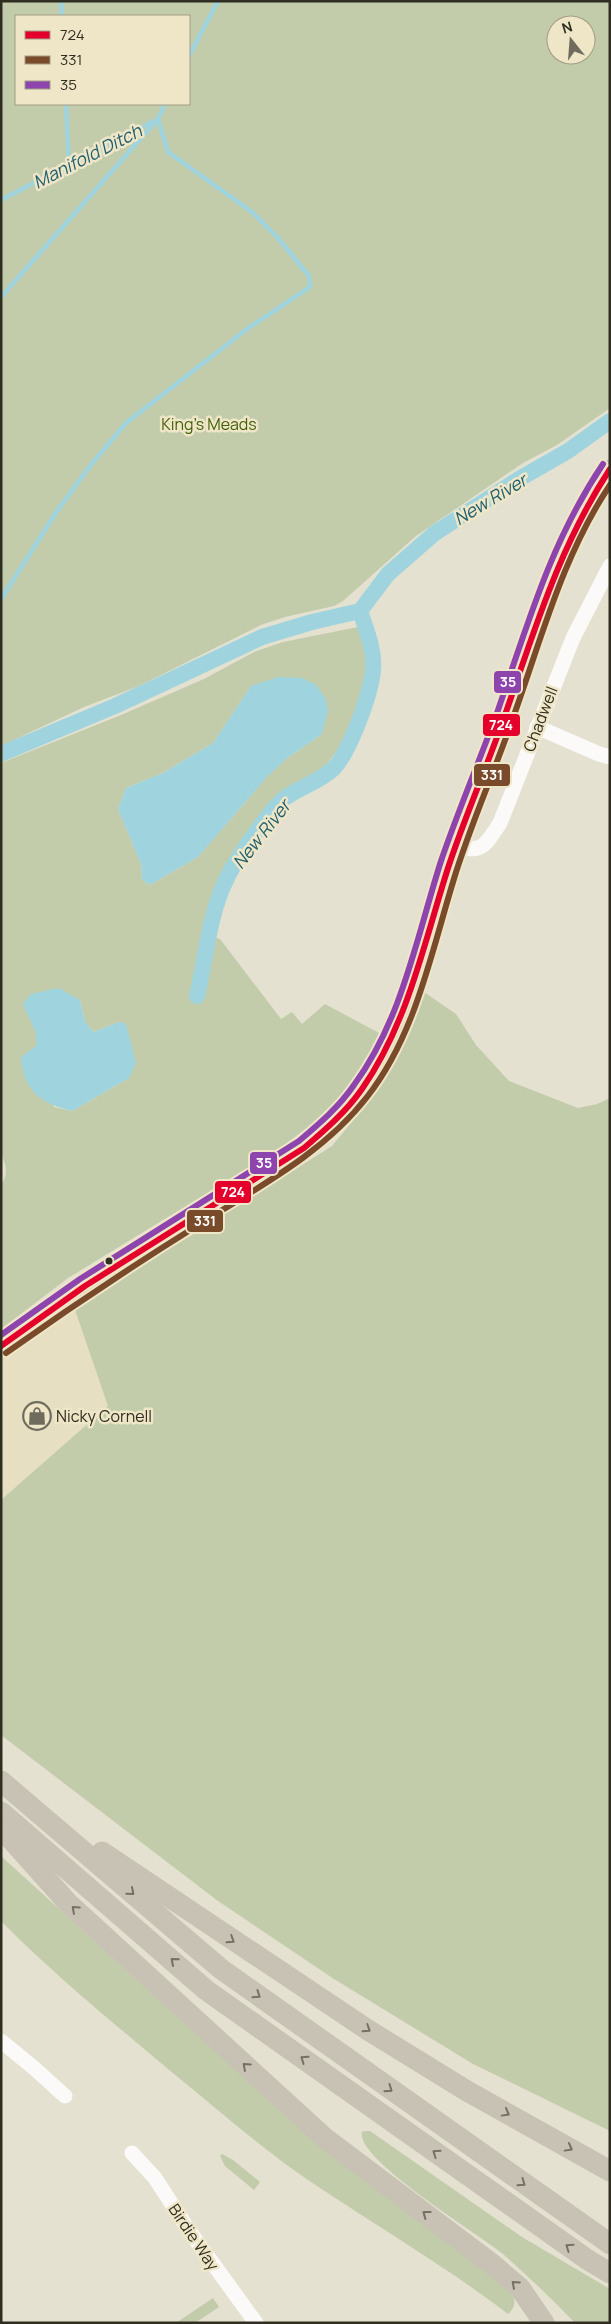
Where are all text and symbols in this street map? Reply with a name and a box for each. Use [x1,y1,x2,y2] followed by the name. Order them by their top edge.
[15,15,190,105] legend
[546,15,596,65] north arrow
[559,17,575,38] text: N
[60,24,85,45] text: 724
[60,49,82,70] text: 331
[60,74,77,95] text: 35
[29,118,147,194] water label: Manifold Ditch
[161,413,257,435] park label: King's Meads
[449,467,533,530] water label: New River
[493,670,522,694] line badge: 35
[500,672,516,691] text: 35
[518,683,562,755] street label: Chadwell
[482,713,521,737] line badge: 724
[489,715,513,734] text: 724
[473,763,511,787] line badge: 331
[481,765,503,784] text: 331
[227,793,297,873] water label: New River
[249,1151,278,1175] line badge: 35
[256,1153,272,1172] text: 35
[214,1180,252,1204] line badge: 724
[221,1182,245,1201] text: 724
[186,1209,224,1233] line badge: 331
[194,1211,216,1230] text: 331
[104,1256,114,1266] unlabelled marker
[22,1401,52,1431] shop icon: Nicky Cornell
[56,1405,152,1427] place label: Nicky Cornell
[125,1887,134,1895] one-way arrow
[72,1906,81,1915] one-way arrow
[226,1933,235,1943] one-way arrow
[170,1958,179,1967] one-way arrow
[251,1989,261,1998] one-way arrow
[361,2023,370,2032] one-way arrow
[301,2056,310,2064] one-way arrow
[243,2063,252,2072] one-way arrow
[384,2083,393,2092] one-way arrow
[501,2107,510,2117] one-way arrow
[563,2142,572,2152] one-way arrow
[433,2150,442,2158] one-way arrow
[516,2177,526,2186] one-way arrow
[164,2199,225,2275] street label: Birdie Way
[423,2211,432,2219] one-way arrow
[566,2244,575,2252] one-way arrow
[511,2281,520,2290] one-way arrow

